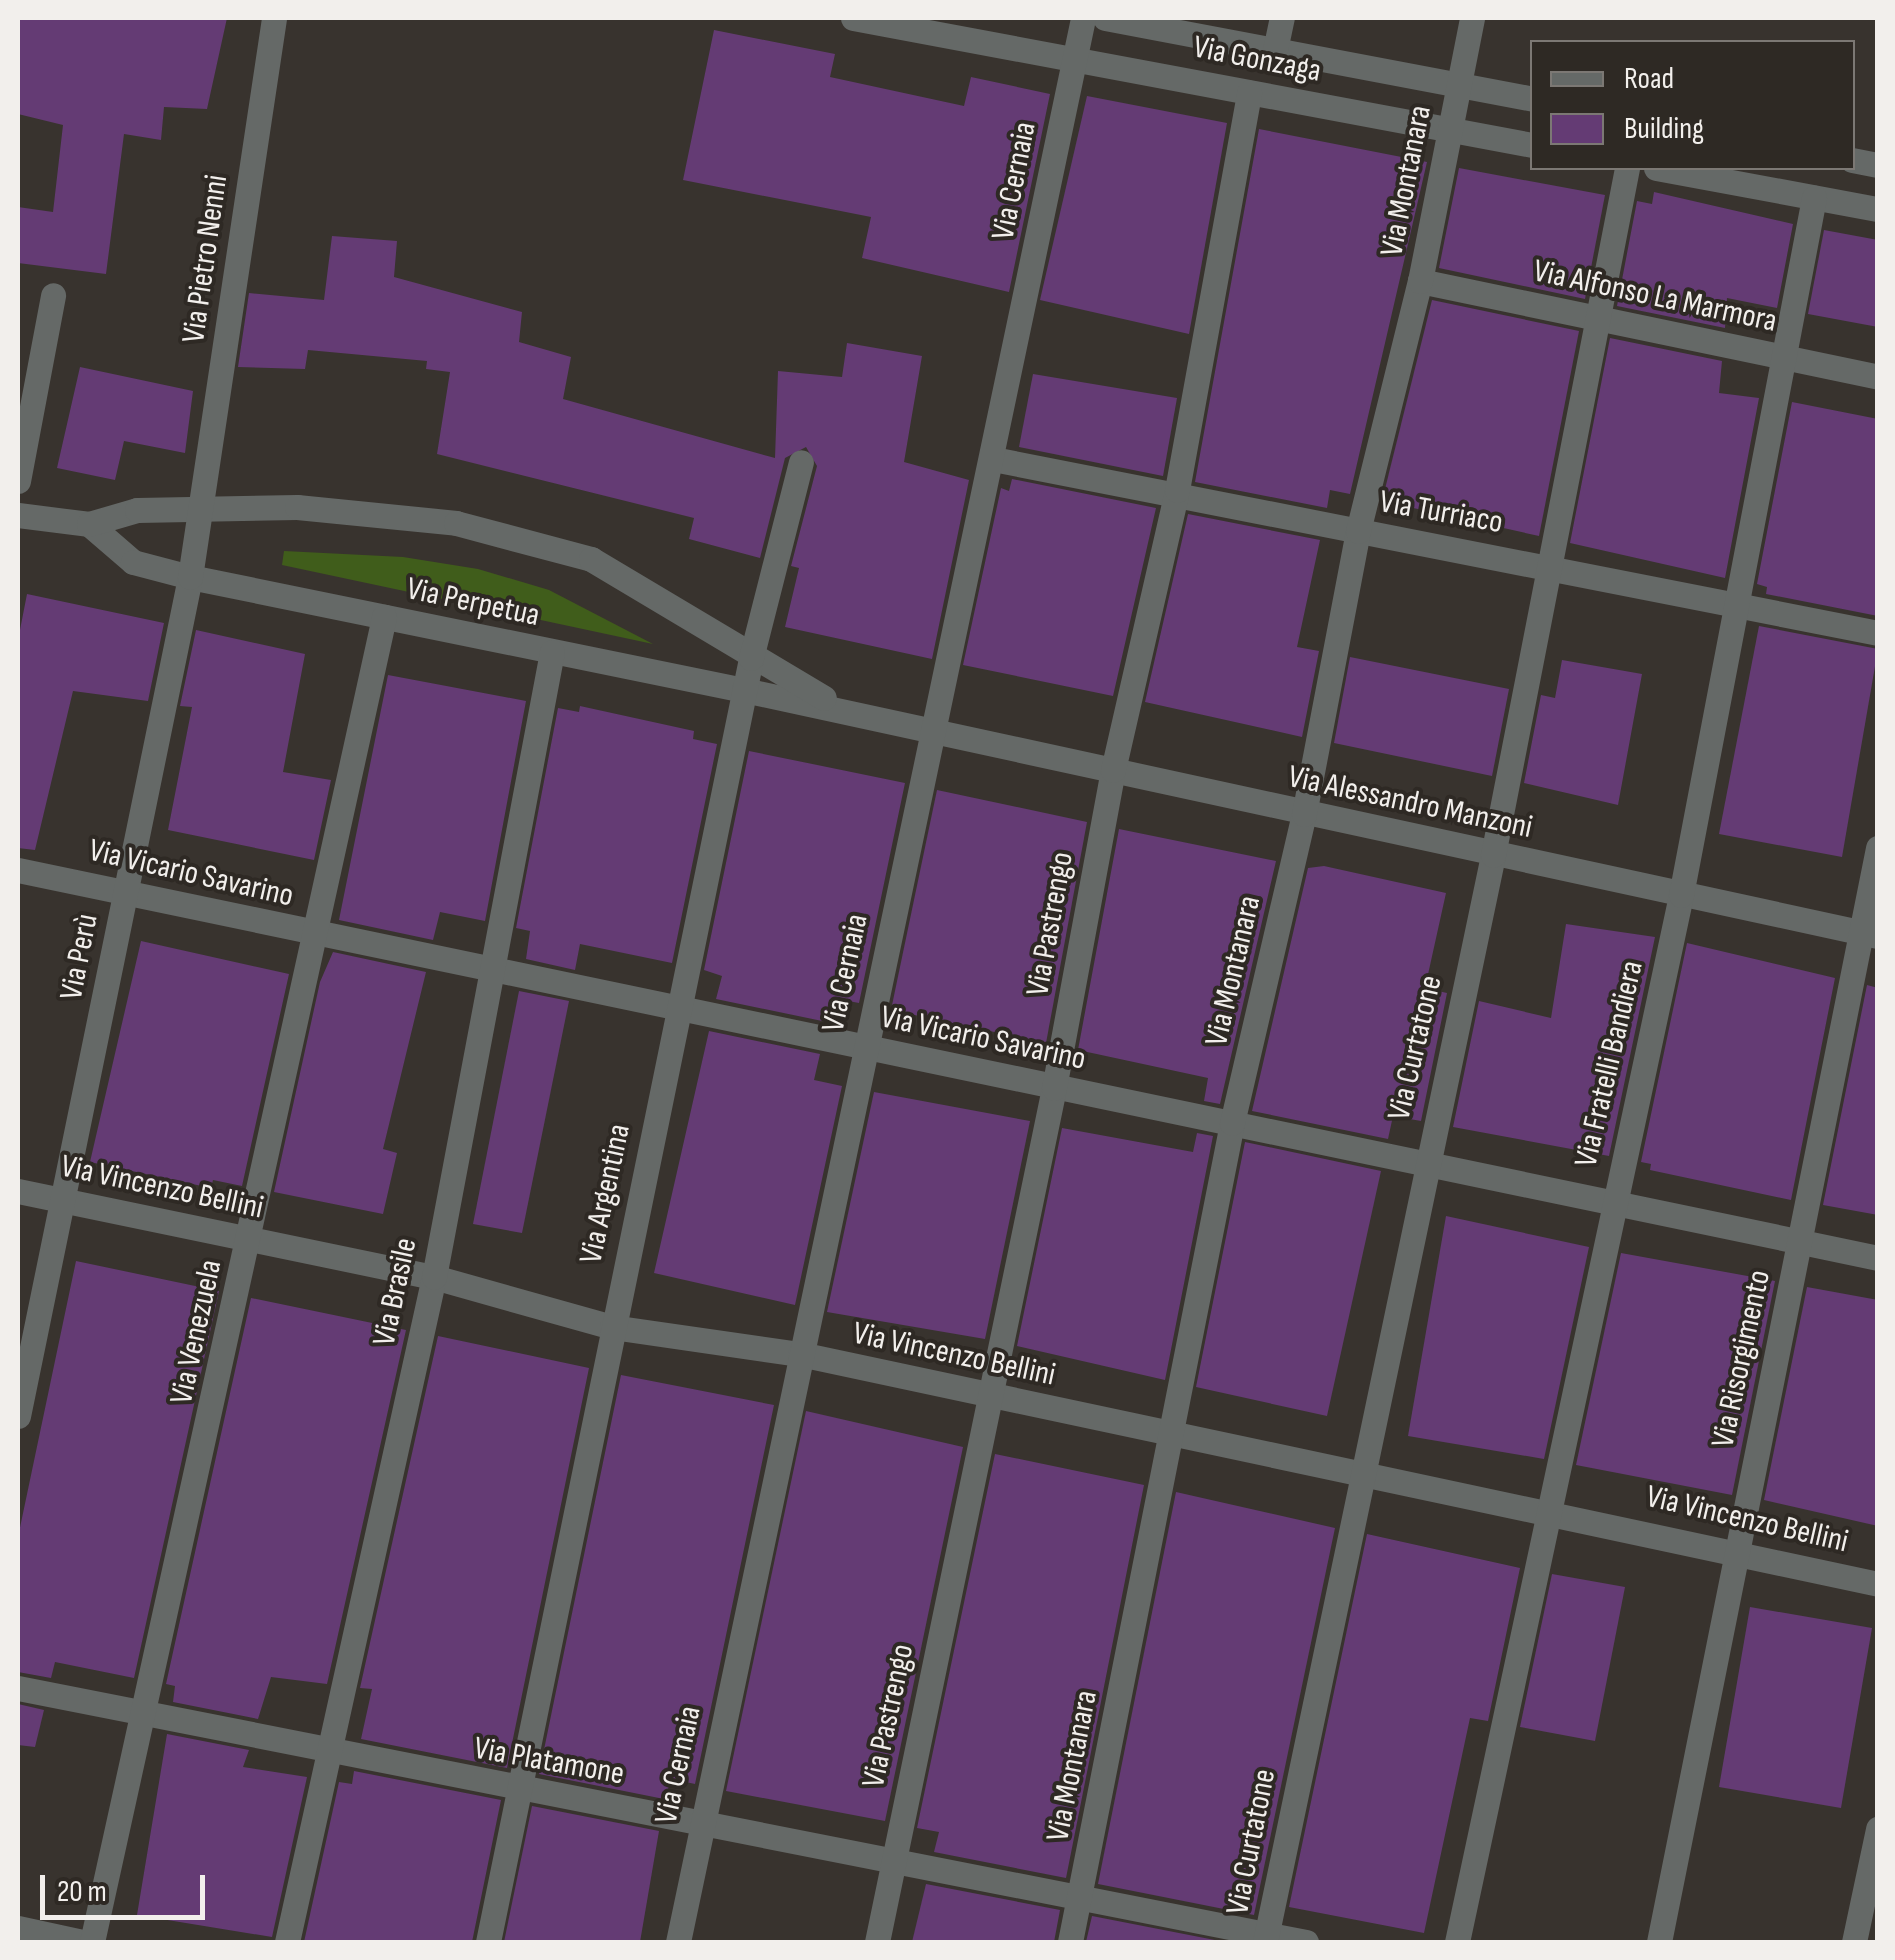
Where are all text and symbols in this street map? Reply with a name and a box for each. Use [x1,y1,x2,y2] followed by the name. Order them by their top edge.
[1190,29,1324,91] street label: Via Gonzaga
[1530,40,1855,170] legend
[1624,61,1674,97] text: Road
[1374,102,1440,260] street label: Via Montanara
[1624,111,1704,147] text: Building
[985,119,1045,243] street label: Via Cernaia
[175,172,237,346] street label: Via Pietro Nenni
[1530,252,1780,342] street label: Via Alfonso La Marmora
[1376,483,1506,543] street label: Via Turriaco
[403,570,543,636] street label: Via Perpetua
[1284,758,1536,848] street label: Via Alessandro Manzoni
[85,832,297,916] street label: Via Vicario Savarino
[1019,849,1083,999] street label: Via Pastrengo
[1198,892,1270,1050] street label: Via Montanara
[53,911,107,1003] street label: Via Perù
[815,911,877,1035] street label: Via Cernaia
[1568,957,1652,1171] street label: Via Fratelli Bandiera
[1381,972,1451,1124] street label: Via Curtatone
[877,999,1089,1079] street label: Via Vicario Savarino
[573,1121,639,1267] street label: Via Argentina
[57,1148,267,1228] street label: Via Vincenzo Bellini
[366,1235,426,1349] street label: Via Brasile
[163,1256,231,1408] street label: Via Venezuela
[1704,1267,1780,1451] street label: Via Risorgimento
[849,1315,1059,1395] street label: Via Vincenzo Bellini
[1642,1478,1852,1562] street label: Via Vincenzo Bellini
[855,1641,923,1791] street label: Via Pastrengo
[1040,1687,1106,1845] street label: Via Montanara
[648,1703,710,1827] street label: Via Cernaia
[471,1730,627,1794] street label: Via Platamone
[1219,1766,1285,1918] street label: Via Curtatone
[45,1855,210,1917] scale bar
[57,1874,107,1910] text: 20 m

